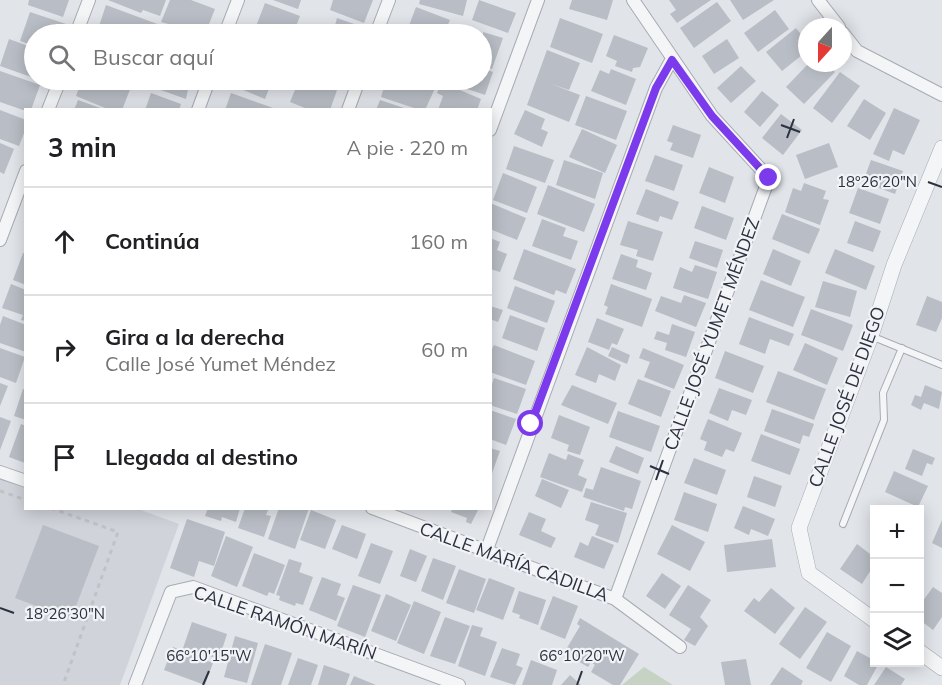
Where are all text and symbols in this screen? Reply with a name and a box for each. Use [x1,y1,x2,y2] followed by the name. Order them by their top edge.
[798,18,852,72] north arrow
[24,24,492,90] search box
[45,41,78,74] icon: search
[93,43,214,71] text: Buscar aquí
[48,131,117,164] text: 3 min
[347,135,468,160] text: A pie · 220 m
[755,164,781,190] route end
[837,172,917,191] text: 18°26'20"N
[659,214,765,453] street label: CALLE JOSÉ YUMET MÉNDEZ
[48,225,81,258] icon: ahead
[105,227,200,255] text: Continúa
[409,229,468,254] text: 160 m
[803,303,890,490] street label: CALLE JOSÉ DE DIEGO
[105,323,285,351] text: Gira a la derecha
[48,333,81,366] icon: right
[421,337,468,362] text: 60 m
[105,351,336,376] text: Calle José Yumet Méndez
[517,410,543,436] route start
[48,441,81,474] icon: arrive
[105,443,298,471] text: Llegada al destino
[870,505,924,667] map controls
[870,505,924,559] button: +
[416,517,612,606] street label: CALLE MARÍA CADILLA
[870,559,924,613] button: −
[190,580,380,665] street label: CALLE RAMÓN MARÍN
[25,604,105,623] text: 18°26'30"N
[870,613,924,667] button: layers
[166,646,252,665] text: 66°10'15"W
[539,646,625,665] text: 66°10'20"W

